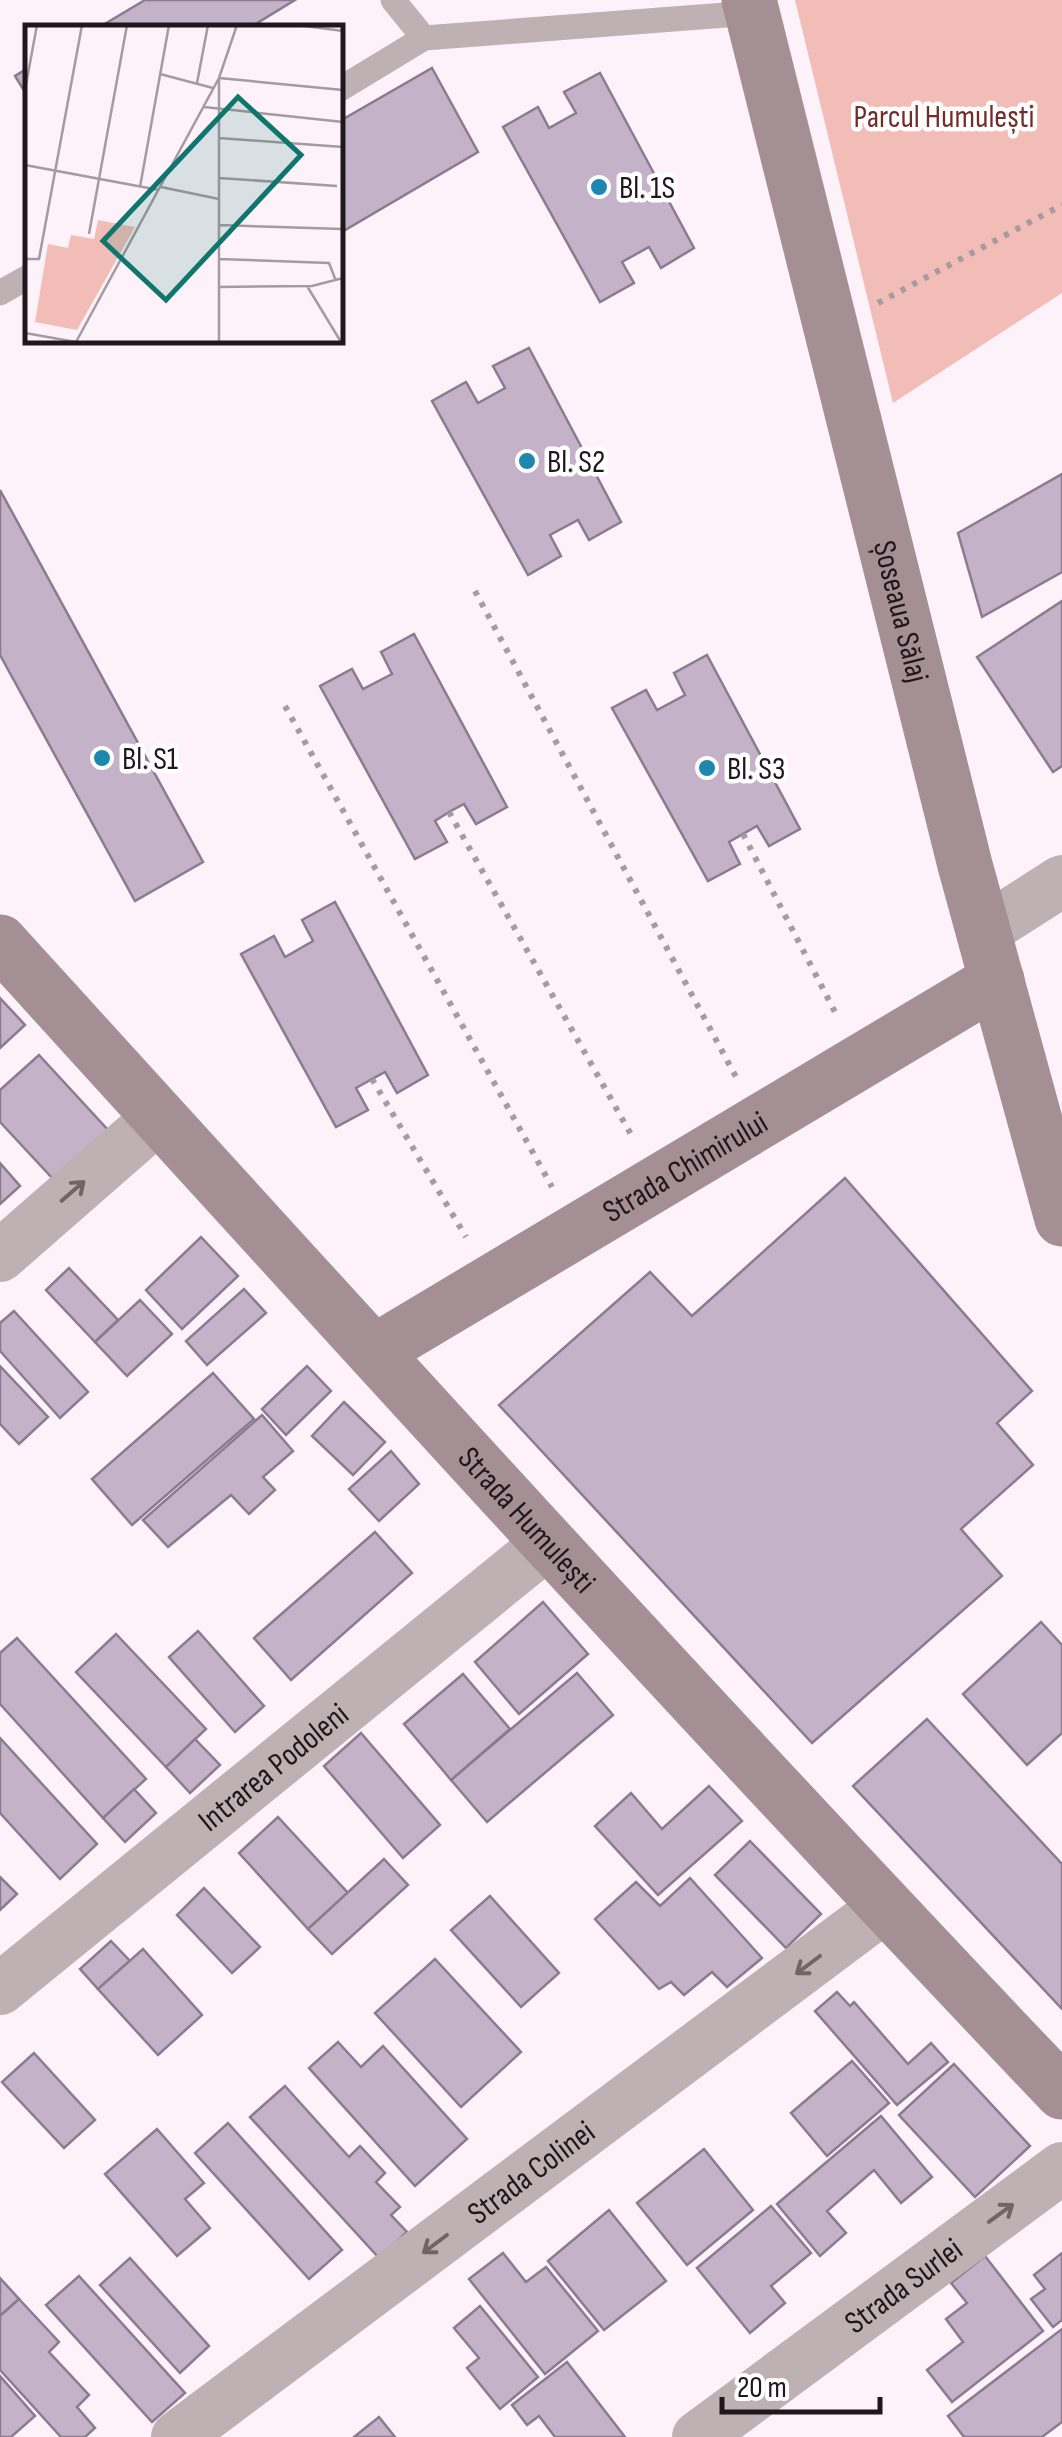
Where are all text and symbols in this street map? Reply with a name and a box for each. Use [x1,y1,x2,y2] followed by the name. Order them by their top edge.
[25,25,342,342] inset map
[854,98,1034,137] park label: Parcul Humulești
[619,169,675,208] place label: Bl. 1S
[588,176,610,198] marker: Bl. 1S
[547,443,605,482] place label: Bl. S2
[516,450,538,472] marker: Bl. S2
[864,537,937,686] street label: Șoseaua Sălaj
[122,740,178,779] place label: Bl. S1
[91,747,113,769] marker: Bl. S1
[727,750,785,789] place label: Bl. S3
[696,757,718,779] marker: Bl. S3
[596,1104,775,1232] street label: Strada Chimirului
[60,1180,85,1203] one-way arrow
[449,1439,603,1602] street label: Strada Humulești
[191,1695,357,1841] street label: Intrarea Podoleni
[795,1954,822,1975] one-way arrow
[460,2113,603,2233] street label: Strada Colinei
[987,2202,1014,2223] one-way arrow
[838,2230,970,2343] street label: Strada Surlei
[422,2233,449,2254] one-way arrow
[722,2352,880,2414] scale bar
[737,2370,787,2406] text: 20 m

